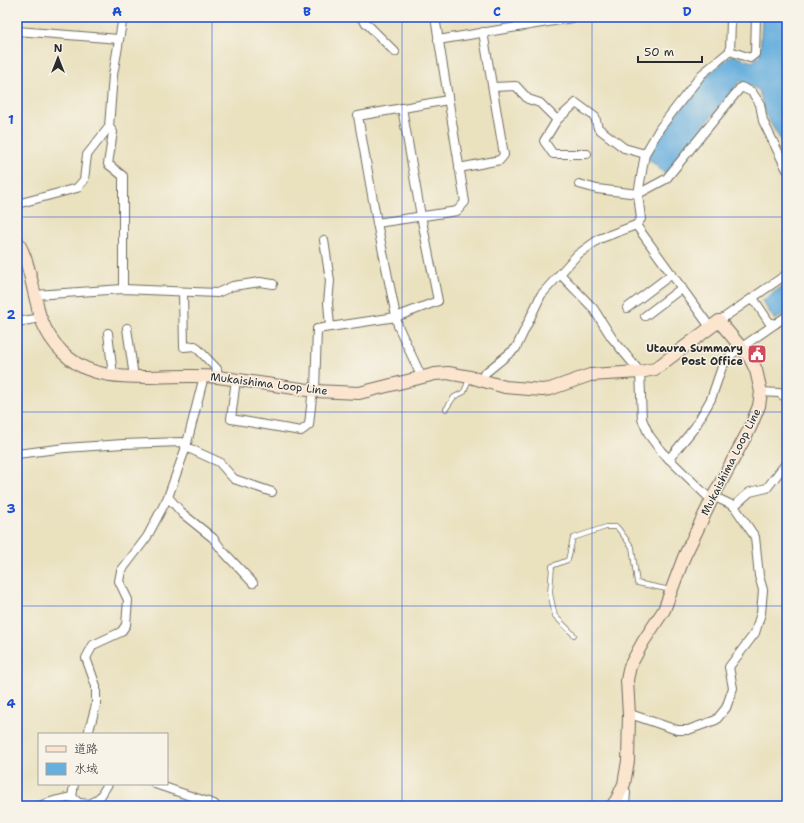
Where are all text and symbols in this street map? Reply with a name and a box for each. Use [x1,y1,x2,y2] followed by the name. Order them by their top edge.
[112,3,122,20] text: A
[303,3,311,20] text: B
[493,3,501,20] text: C
[682,3,692,20] text: D
[38,38,78,78] north arrow
[638,38,702,64] scale bar
[54,41,63,56] text: N
[644,44,674,60] text: 50 m
[8,111,14,128] text: 1
[6,306,16,323] text: 2
[646,341,743,369] place label: Utaura Summary Post Office
[746,343,768,365] public building icon: Utaura Summary Post Office
[209,369,329,399] street label: Mukaishima Loop Line
[698,406,764,518] street label: Mukaishima Loop Line
[6,500,16,517] text: 3
[6,695,16,712] text: 4
[38,733,168,785] legend
[74,741,98,757] text: 道路
[74,761,98,777] text: 水域

